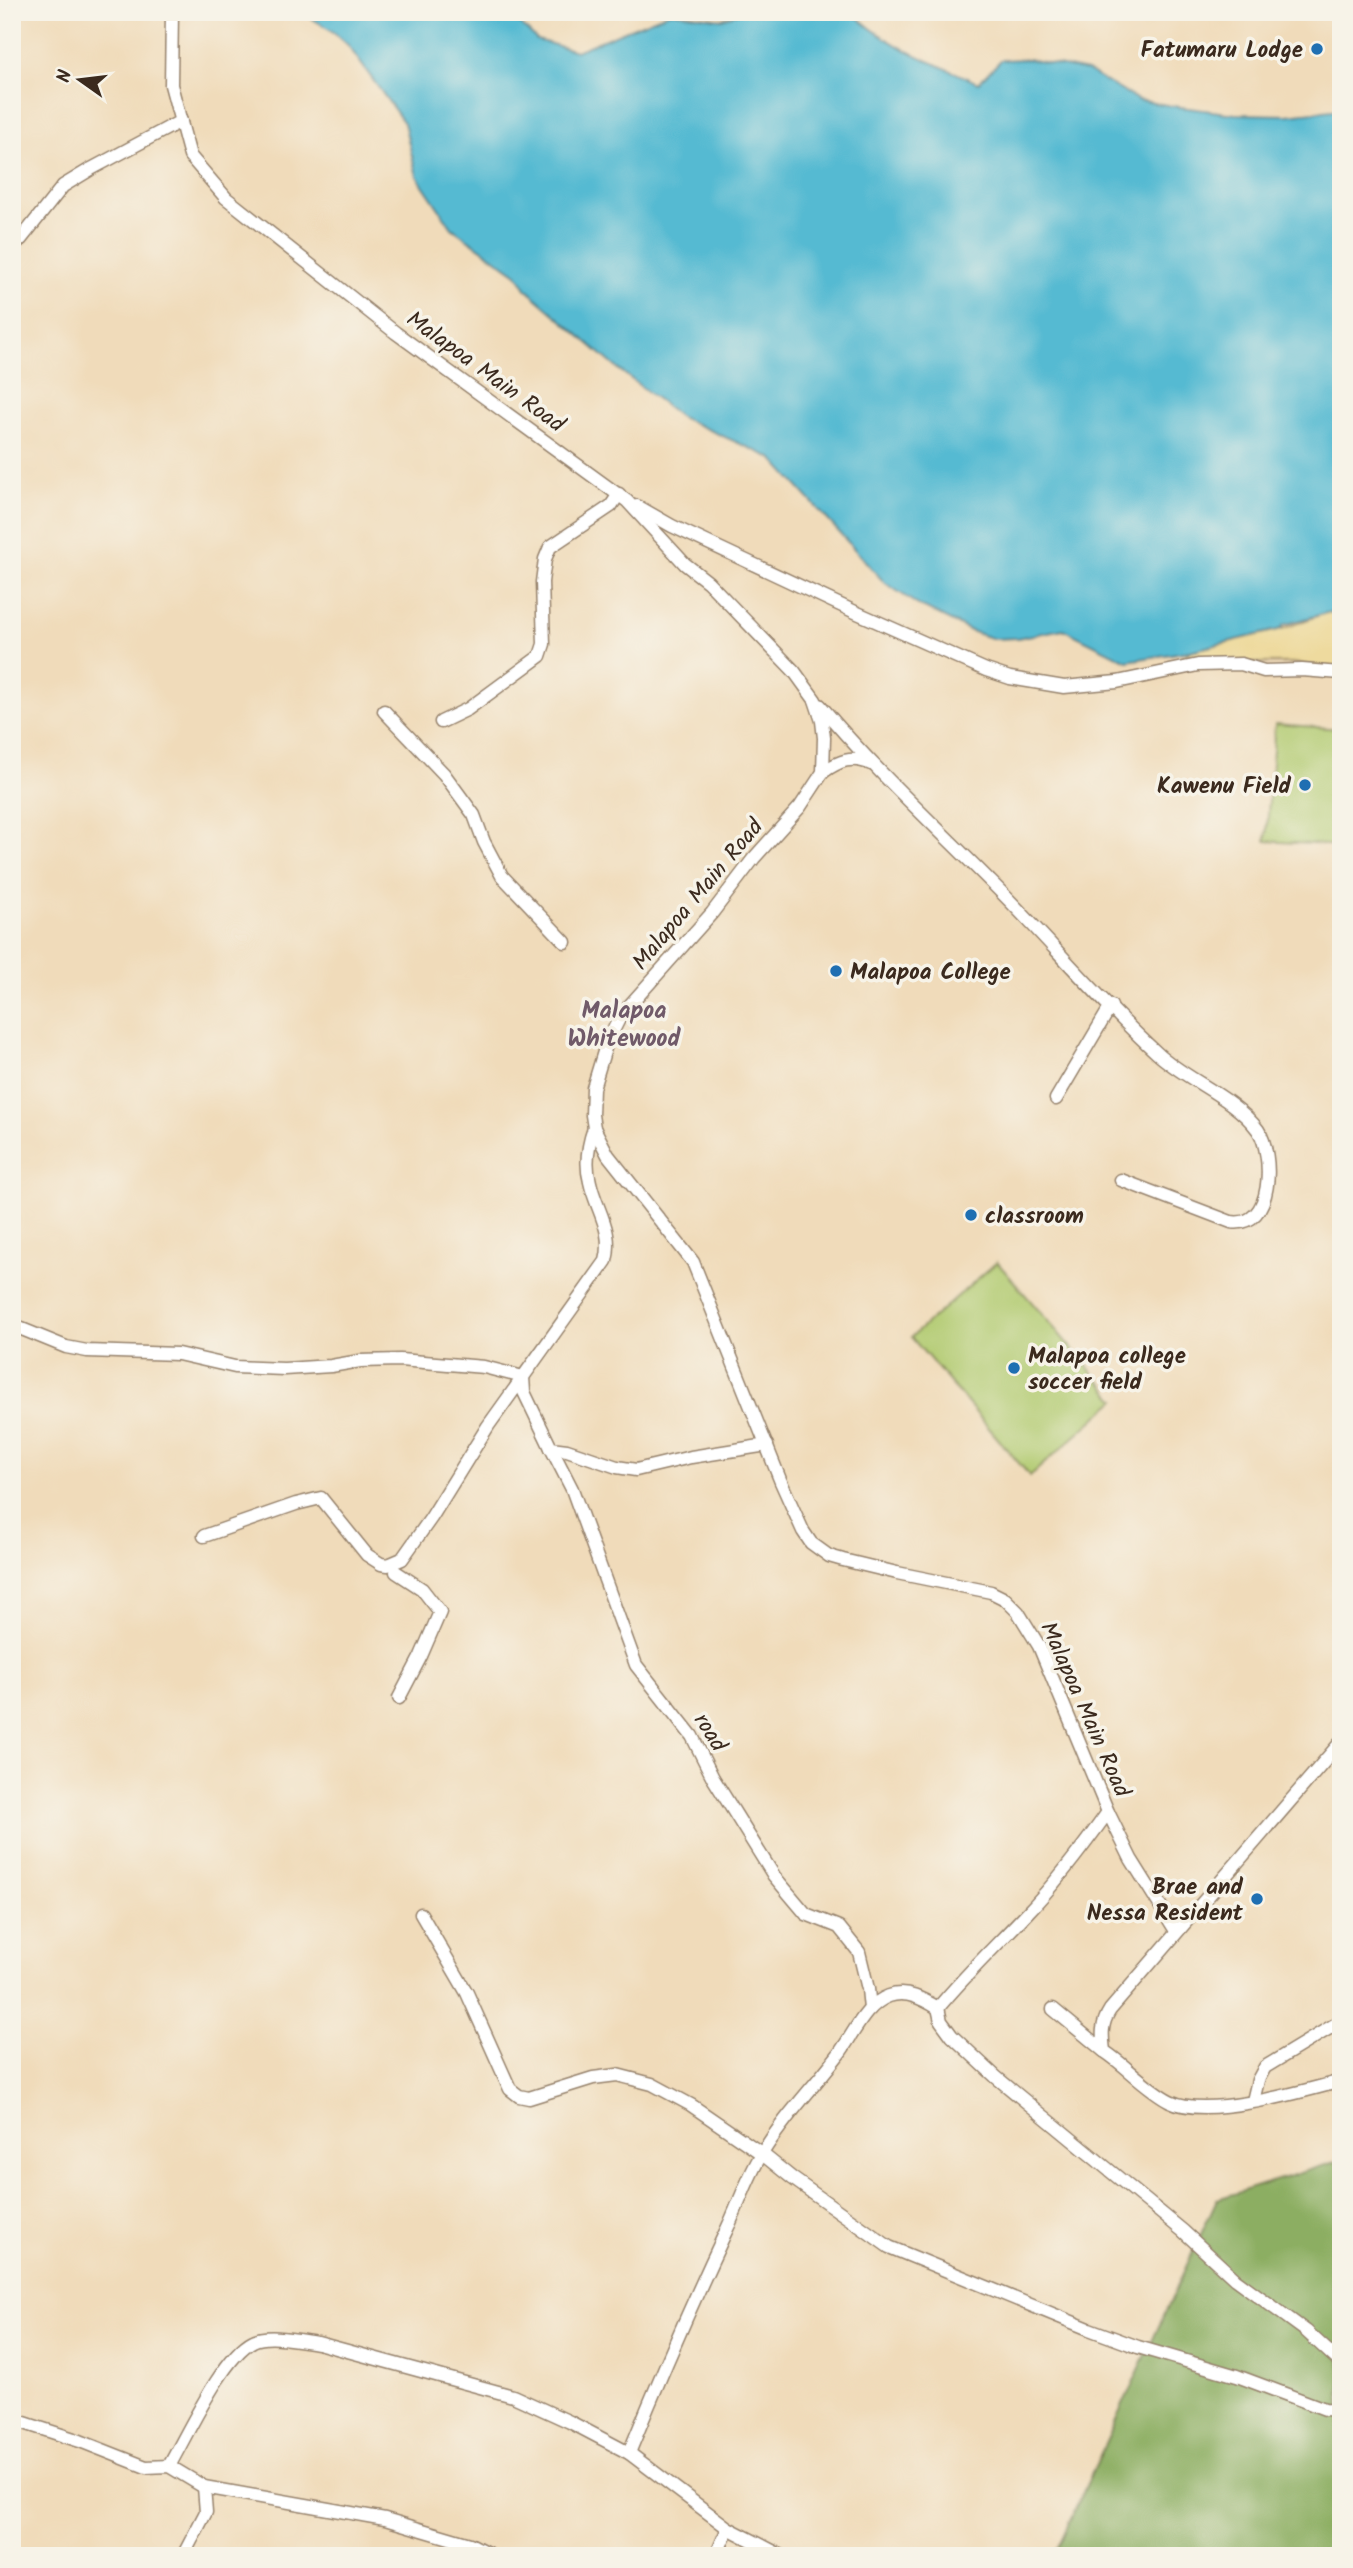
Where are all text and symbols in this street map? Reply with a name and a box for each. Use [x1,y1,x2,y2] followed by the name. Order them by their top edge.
[1141,33,1303,69] place label: Fatumaru Lodge
[1309,41,1325,57] marker: Fatumaru Lodge
[46,46,116,116] north arrow
[49,67,81,86] text: N
[398,303,572,443] street label: Malapoa Main Road
[1157,769,1292,805] place label: Kawenu Field
[1297,777,1313,793] marker: Kawenu Field
[624,811,773,979] street label: Malapoa Main Road
[850,955,1011,991] place label: Malapoa College
[828,963,844,979] marker: Malapoa College
[568,992,682,1059] district label: Malapoa Whitewood
[985,1199,1084,1235] place label: classroom
[963,1207,979,1223] marker: classroom
[1028,1339,1186,1401] place label: Malapoa college soccer field
[1006,1360,1022,1376] marker: Malapoa college soccer field
[1029,1616,1139,1804] street label: Malapoa Main Road
[683,1706,736,1760] street label: road
[1087,1870,1244,1932] place label: Brae and Nessa Resident
[1249,1891,1265,1907] marker: Brae and Nessa Resident

